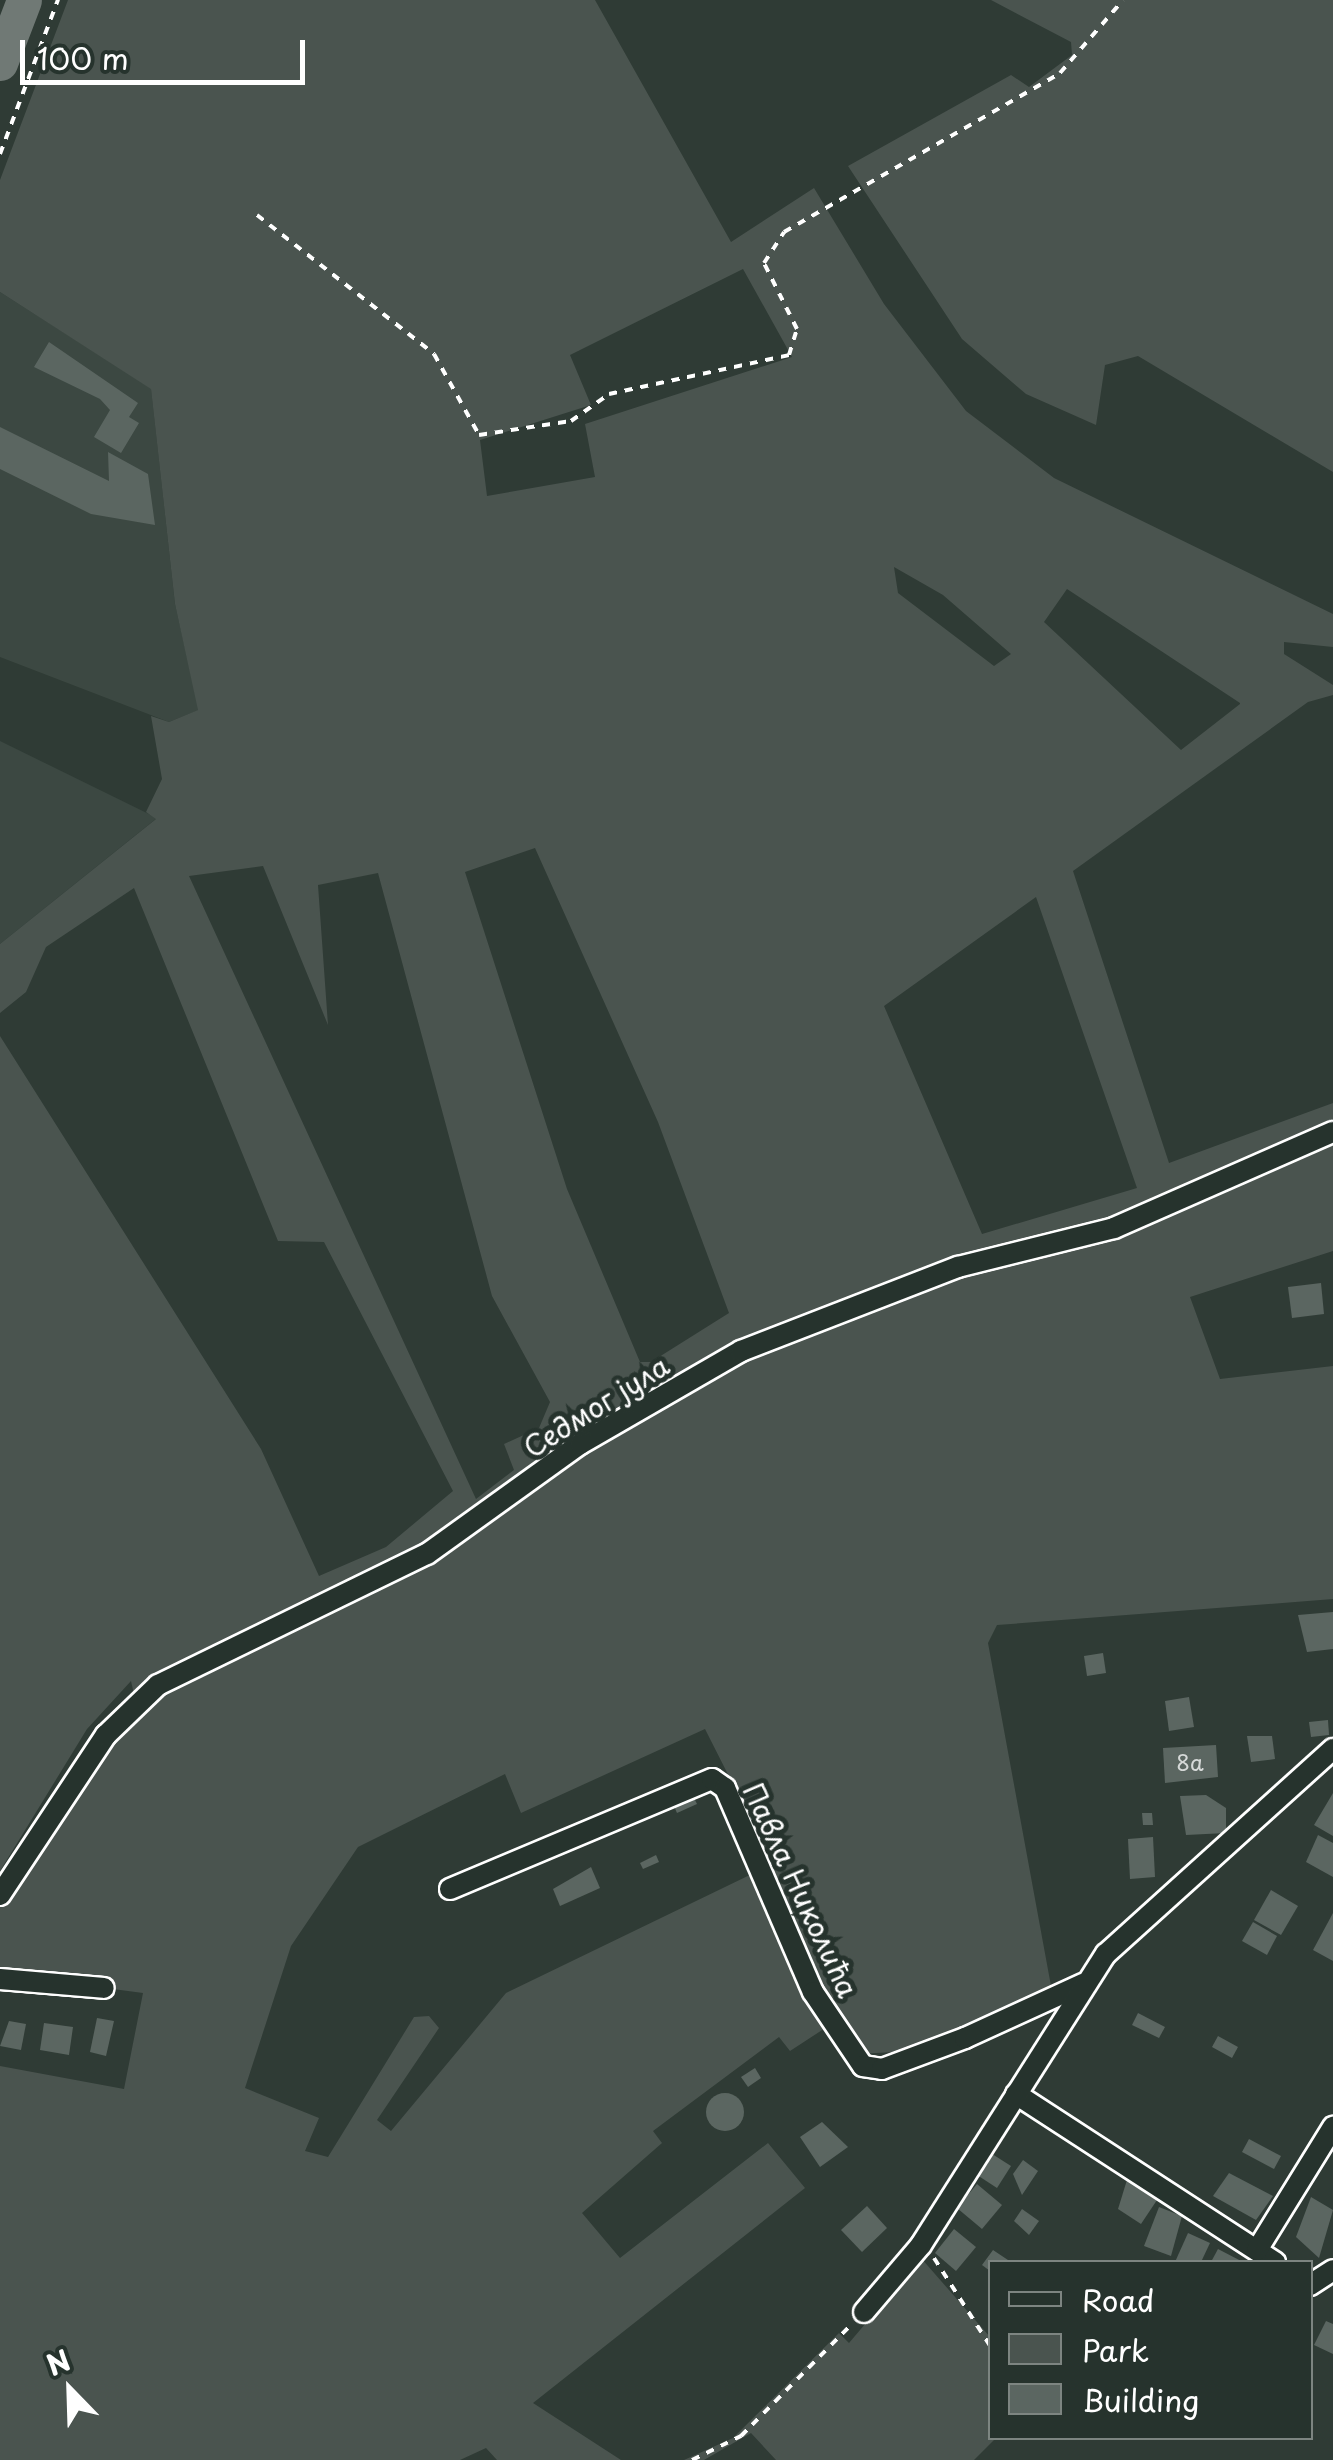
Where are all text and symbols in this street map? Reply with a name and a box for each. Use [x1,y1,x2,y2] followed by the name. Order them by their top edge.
[25,20,310,82] scale bar
[37,35,129,80] text: 100 m
[516,1347,676,1465] street label: Седмог јула
[1176,1749,1204,1775] house number: 8a
[737,1778,865,2002] street label: Павла Николића
[988,2260,1313,2440] legend
[1082,2277,1155,2322] text: Road
[1082,2327,1149,2372] text: Park
[39,2338,77,2386] text: N
[20,2340,120,2440] north arrow
[1082,2377,1199,2422] text: Building

